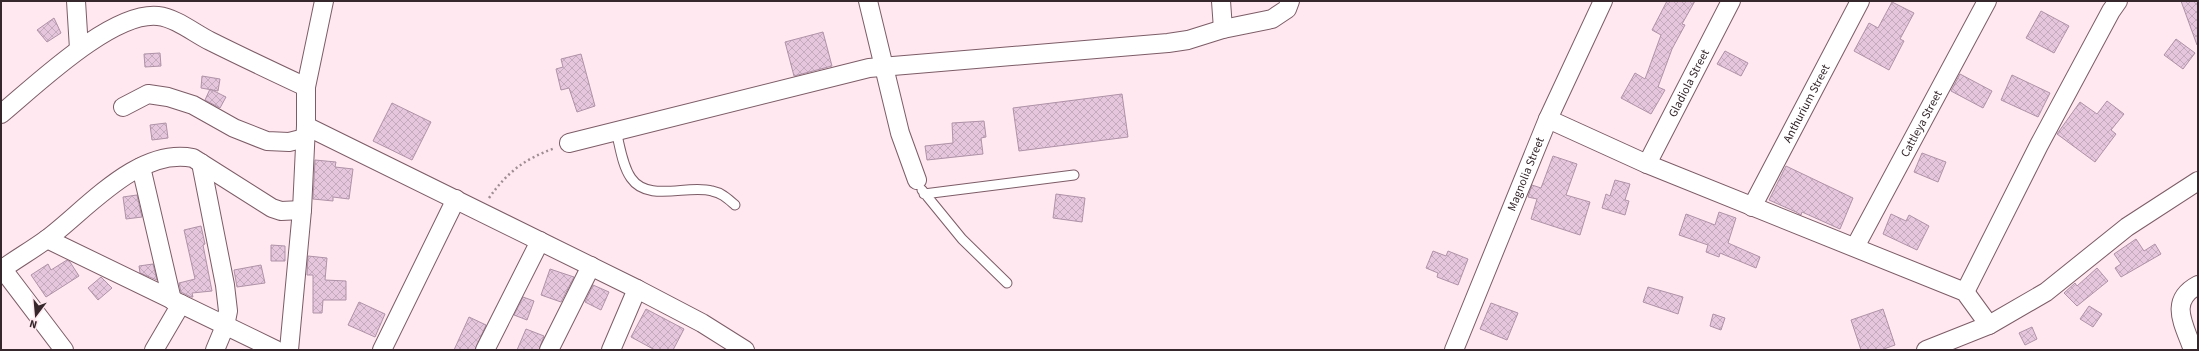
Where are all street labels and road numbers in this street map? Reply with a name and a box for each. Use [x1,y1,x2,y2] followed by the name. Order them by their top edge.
[1665,46,1714,120] street label: Gladiola Street
[1779,61,1834,146] street label: Anthurium Street
[1897,87,1947,160] street label: Cattleya Street
[1503,135,1549,214] street label: Magnolia Street

